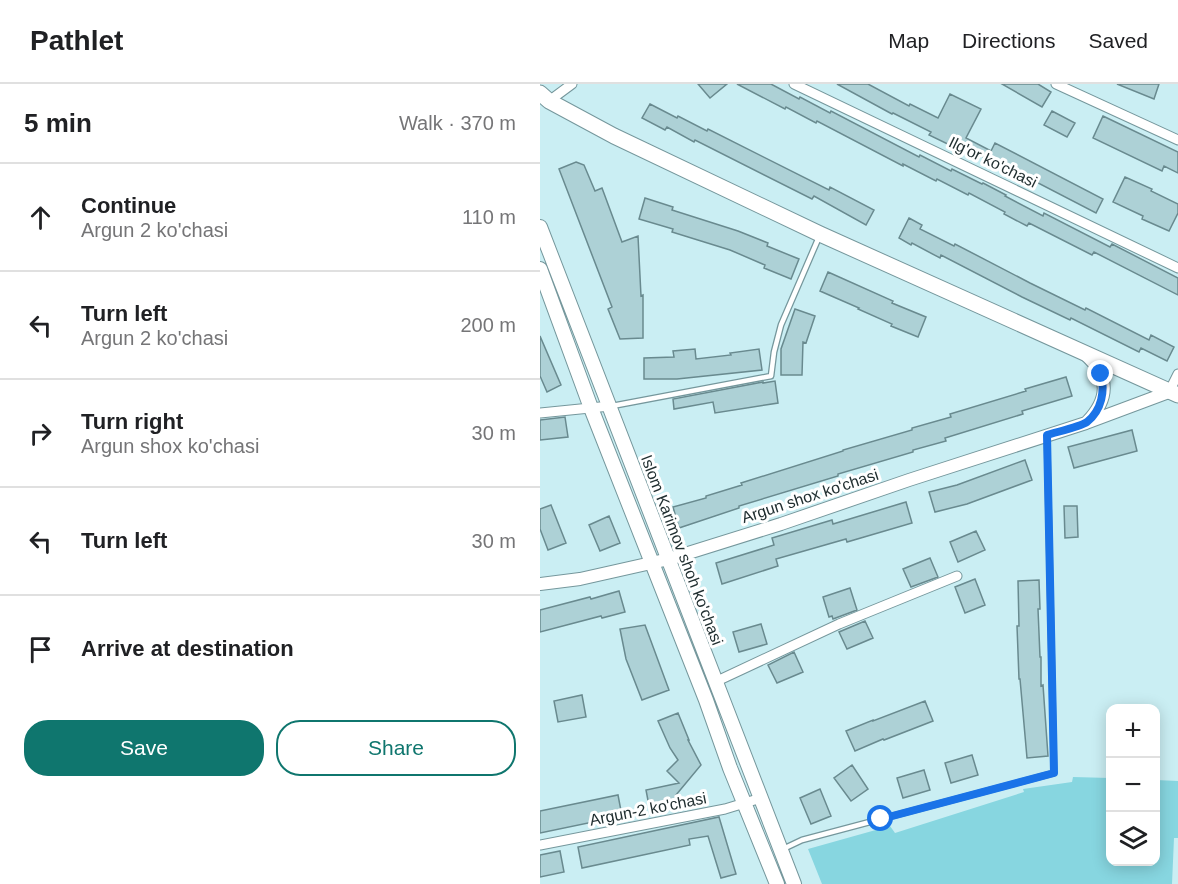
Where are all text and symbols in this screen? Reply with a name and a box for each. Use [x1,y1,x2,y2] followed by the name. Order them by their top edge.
[30,25,123,56] text: Pathlet
[888,29,929,52] text: Map
[962,29,1055,52] text: Directions
[1088,29,1148,52] text: Saved
[24,108,92,138] text: 5 min
[399,112,516,134] text: Walk · 370 m
[946,133,1040,191] street label: Ilg'or ko'chasi
[81,193,176,218] text: Continue
[24,201,57,234] icon: ahead
[462,206,516,228] text: 110 m
[81,219,228,241] text: Argun 2 ko'chasi
[81,301,167,326] text: Turn left
[24,309,57,342] icon: left
[460,314,516,336] text: 200 m
[81,327,228,349] text: Argun 2 ko'chasi
[1087,360,1113,386] route end
[81,409,183,434] text: Turn right
[24,417,57,450] icon: right
[472,422,516,444] text: 30 m
[81,435,259,457] text: Argun shox ko'chasi
[638,453,726,647] street label: Islom Karimov shoh ko'chasi
[740,466,880,526] street label: Argun shox ko'chasi
[24,525,57,558] icon: left
[81,528,167,553] text: Turn left
[472,530,516,552] text: 30 m
[24,633,57,666] icon: arrive
[81,636,294,661] text: Arrive at destination
[1106,704,1160,866] map controls
[1106,704,1160,758] button: +
[24,720,264,776] button: Save
[276,720,516,776] button: Share
[1106,758,1160,812] button: −
[588,789,708,829] street label: Argun-2 ko'chasi
[867,805,893,831] route start
[1106,812,1160,866] button: layers

